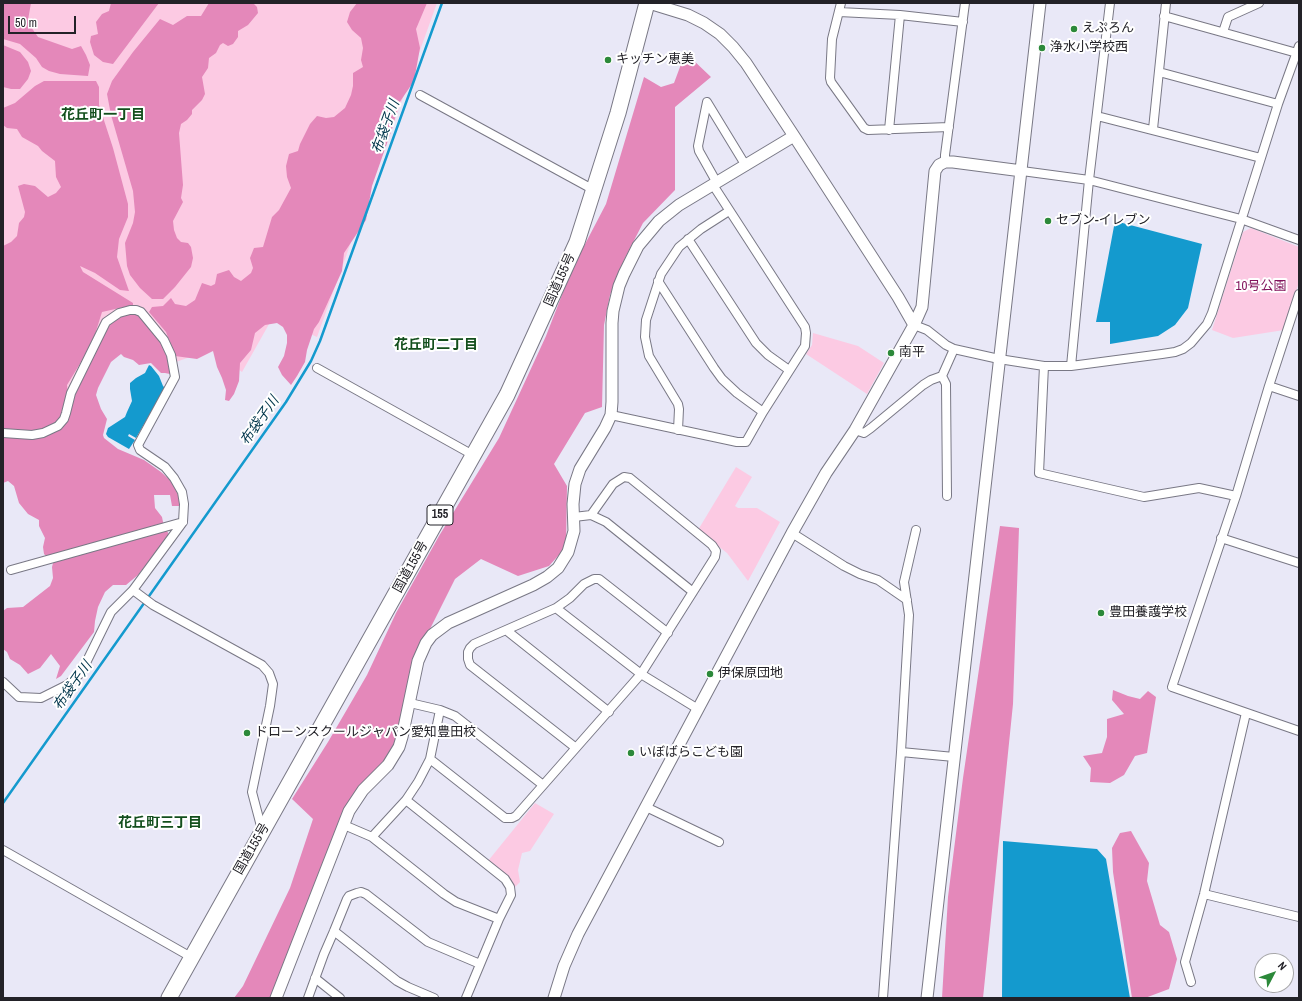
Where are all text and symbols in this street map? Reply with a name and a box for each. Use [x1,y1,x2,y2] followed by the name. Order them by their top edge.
[10,8,78,34] scale bar
[15,15,37,31] text: 50 m
[1082,21,1134,37] place label: えぷろん
[1069,24,1079,34] marker: えぷろん
[1050,40,1128,56] place label: 浄水小学校西
[1037,43,1047,53] marker: 浄水小学校西
[616,52,694,68] place label: キッチン恵美
[603,55,613,65] marker: キッチン恵美
[369,98,403,156] water label: 布袋子川
[61,107,145,123] district label: 花丘町一丁目
[1056,213,1151,229] place label: セブン-イレブン
[1043,216,1053,226] marker: セブン-イレブン
[541,251,579,309] street label: 国道155号
[1236,279,1286,295] park label: 10号公園
[394,337,478,353] district label: 花丘町二丁目
[899,345,925,361] place label: 南平
[886,348,896,358] marker: 南平
[237,393,283,449] water label: 布袋子川
[427,505,453,525] road number: 155
[390,538,432,596] street label: 国道155号
[1109,605,1187,621] place label: 豊田養護学校
[1096,608,1106,618] marker: 豊田養護学校
[50,658,96,714] water label: 布袋子川
[718,666,783,682] place label: 伊保原団地
[705,669,715,679] marker: 伊保原団地
[255,725,476,741] place label: ドローンスクールジャパン愛知豊田校
[242,728,252,738] marker: ドローンスクールジャパン愛知豊田校
[639,745,743,761] place label: いぼばらこども園
[626,748,636,758] marker: いぼばらこども園
[118,815,202,831] district label: 花丘町三丁目
[231,821,273,877] street label: 国道155号
[1254,953,1294,993] north arrow
[1275,959,1290,973] text: N

